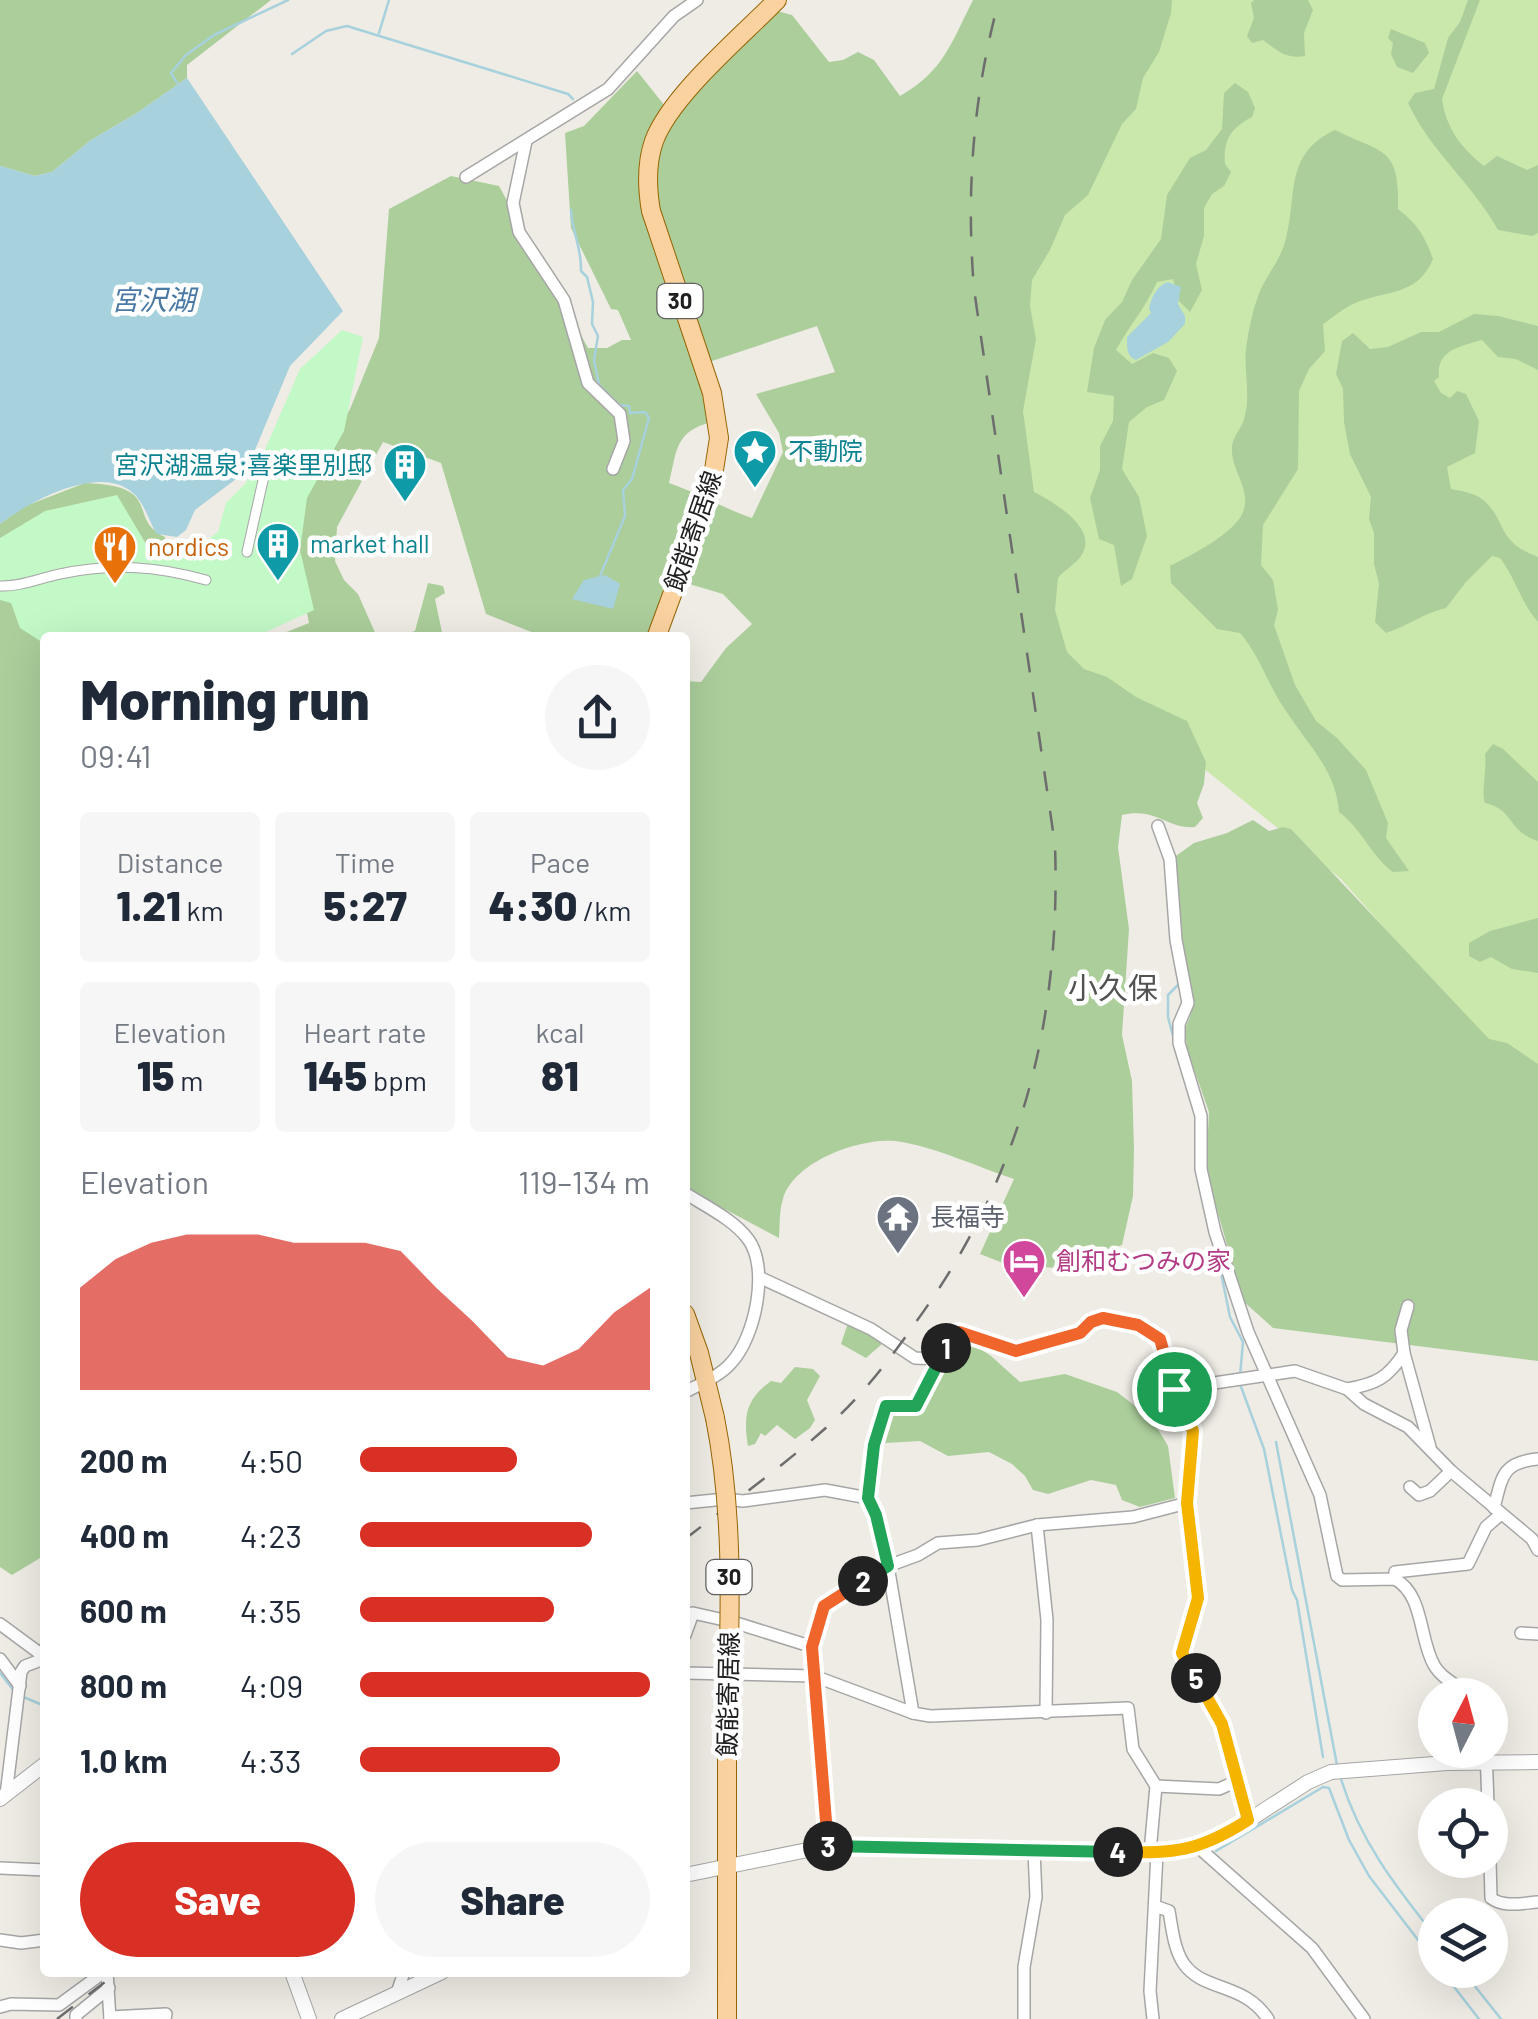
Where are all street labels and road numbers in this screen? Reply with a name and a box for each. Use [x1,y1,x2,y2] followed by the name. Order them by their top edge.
[658,284,702,318] road number: 30
[658,467,727,595] street label: 飯能寄居線
[706,1560,752,1594] road number: 30
[711,1631,743,1757] street label: 飯能寄居線

